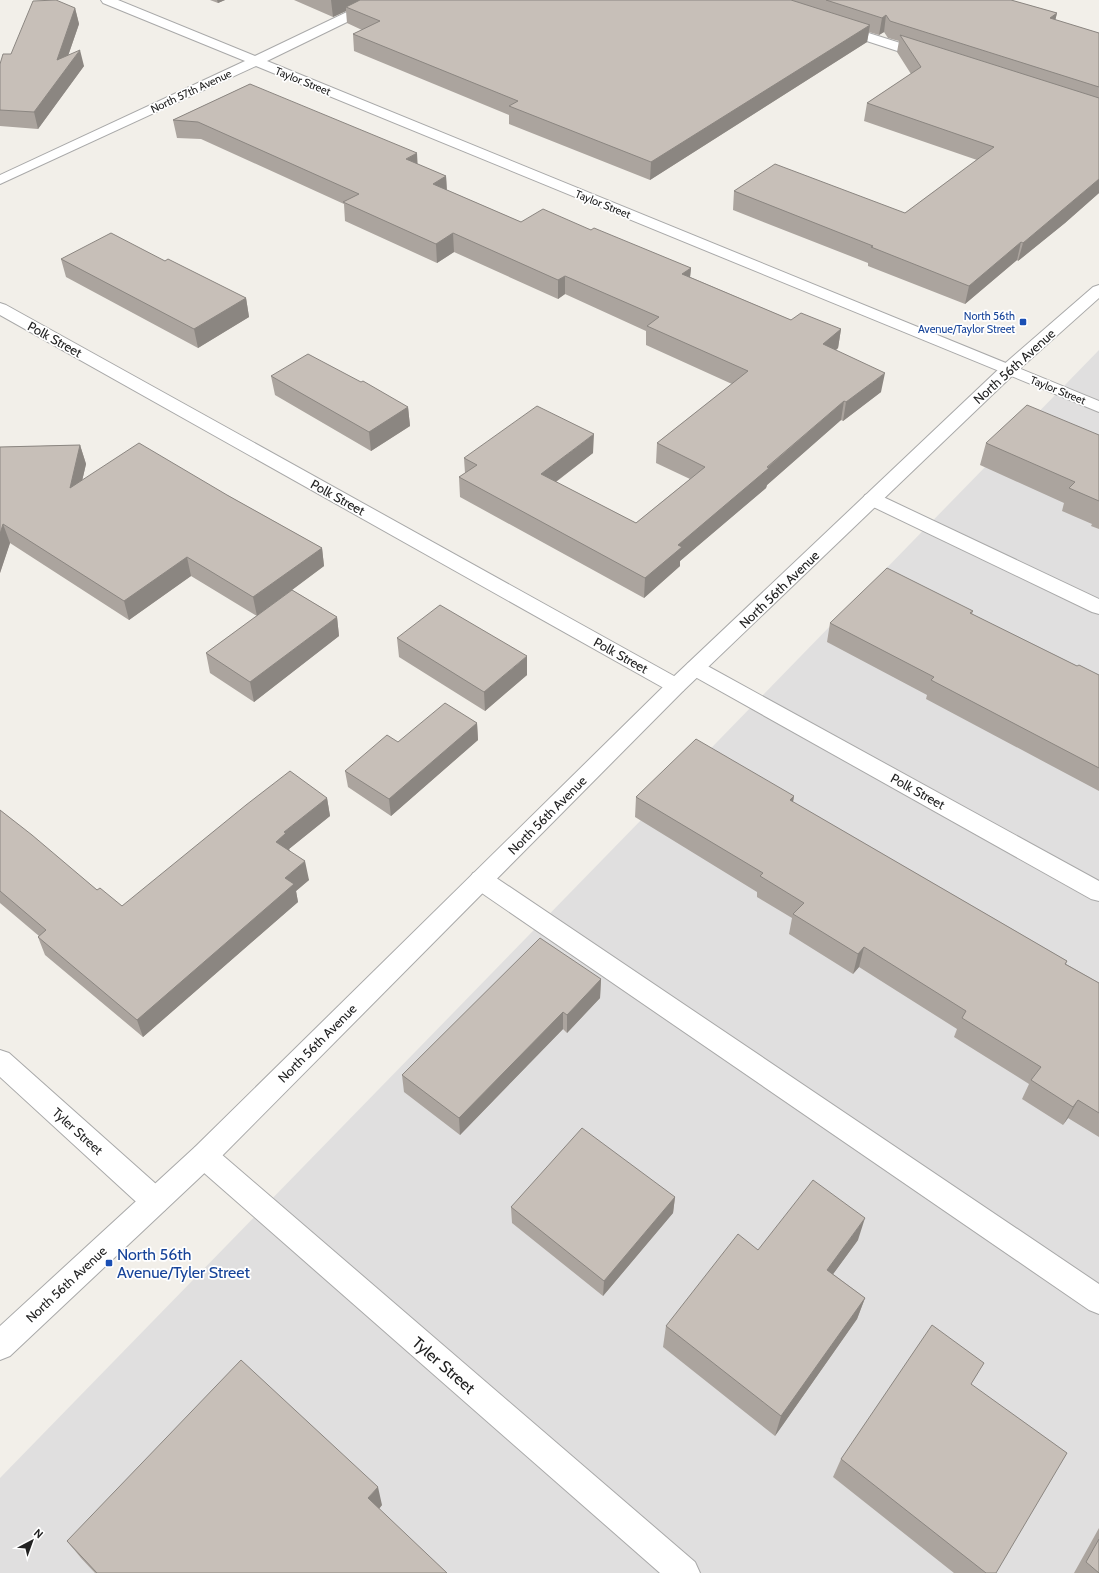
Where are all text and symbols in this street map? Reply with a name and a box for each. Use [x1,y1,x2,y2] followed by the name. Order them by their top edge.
[273,64,333,99] street label: Taylor Street
[148,66,234,116] street label: North 57th Avenue
[573,187,633,222] street label: Taylor Street
[918,309,1015,336] place label: North 56th Avenue/Taylor Street
[1018,317,1028,327] marker: North 56th Avenue/Taylor Street
[25,318,85,361] street label: Polk Street
[970,325,1058,407] street label: North 56th Avenue
[1028,373,1088,408] street label: Taylor Street
[308,476,368,519] street label: Polk Street
[736,547,822,631] street label: North 56th Avenue
[591,634,651,677] street label: Polk Street
[888,770,948,813] street label: Polk Street
[504,772,590,858] street label: North 56th Avenue
[274,1000,360,1086] street label: North 56th Avenue
[49,1104,107,1158] street label: Tyler Street
[22,1242,110,1326] street label: North 56th Avenue
[117,1245,250,1282] place label: North 56th Avenue/Tyler Street
[104,1258,114,1268] marker: North 56th Avenue/Tyler Street
[408,1333,479,1398] street label: Tyler Street
[12,1521,52,1561] north arrow
[31,1526,46,1541] text: N

